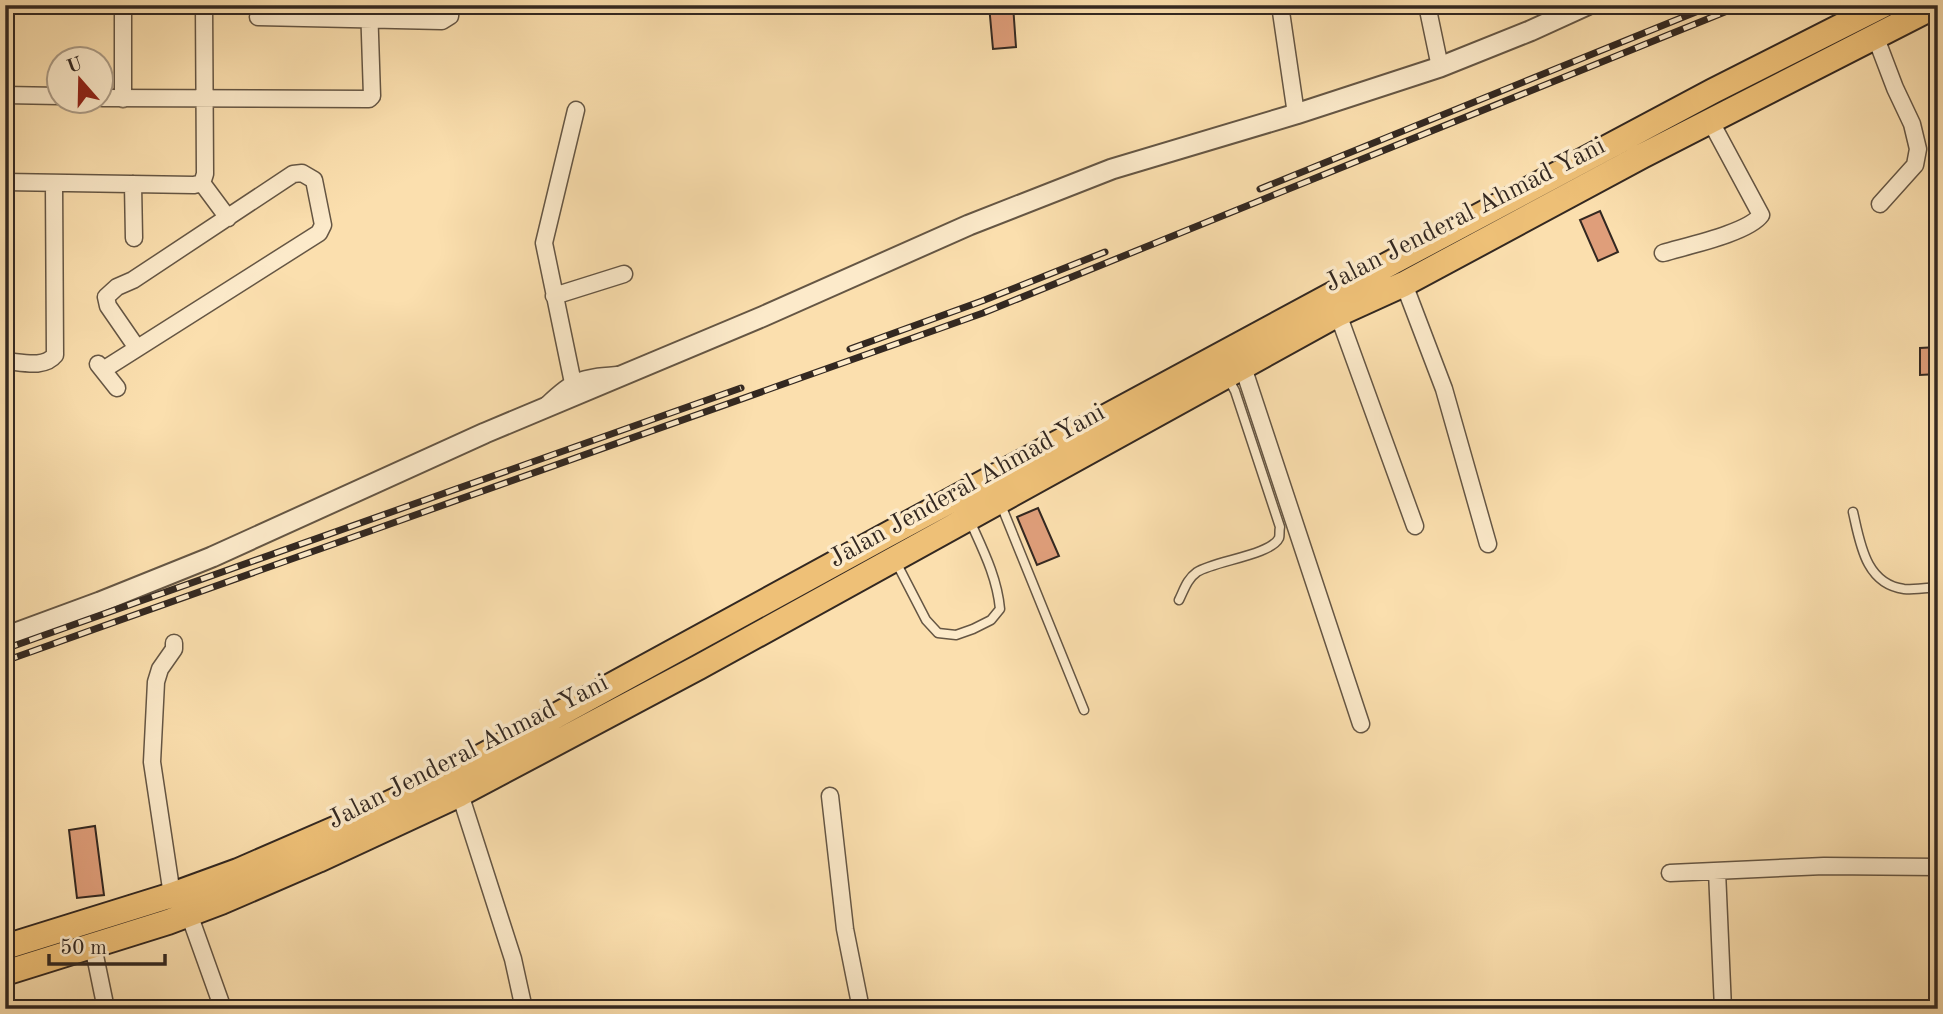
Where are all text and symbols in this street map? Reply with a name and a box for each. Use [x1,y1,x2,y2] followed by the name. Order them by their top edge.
[46,46,116,116] north arrow
[65,55,85,78] text: U
[1321,133,1609,297] street label: Jalan Jenderal Ahmad Yani
[825,399,1109,573] street label: Jalan Jenderal Ahmad Yani
[324,670,612,834] street label: Jalan Jenderal Ahmad Yani
[49,923,164,967] scale bar
[60,938,107,959] text: 50 m

